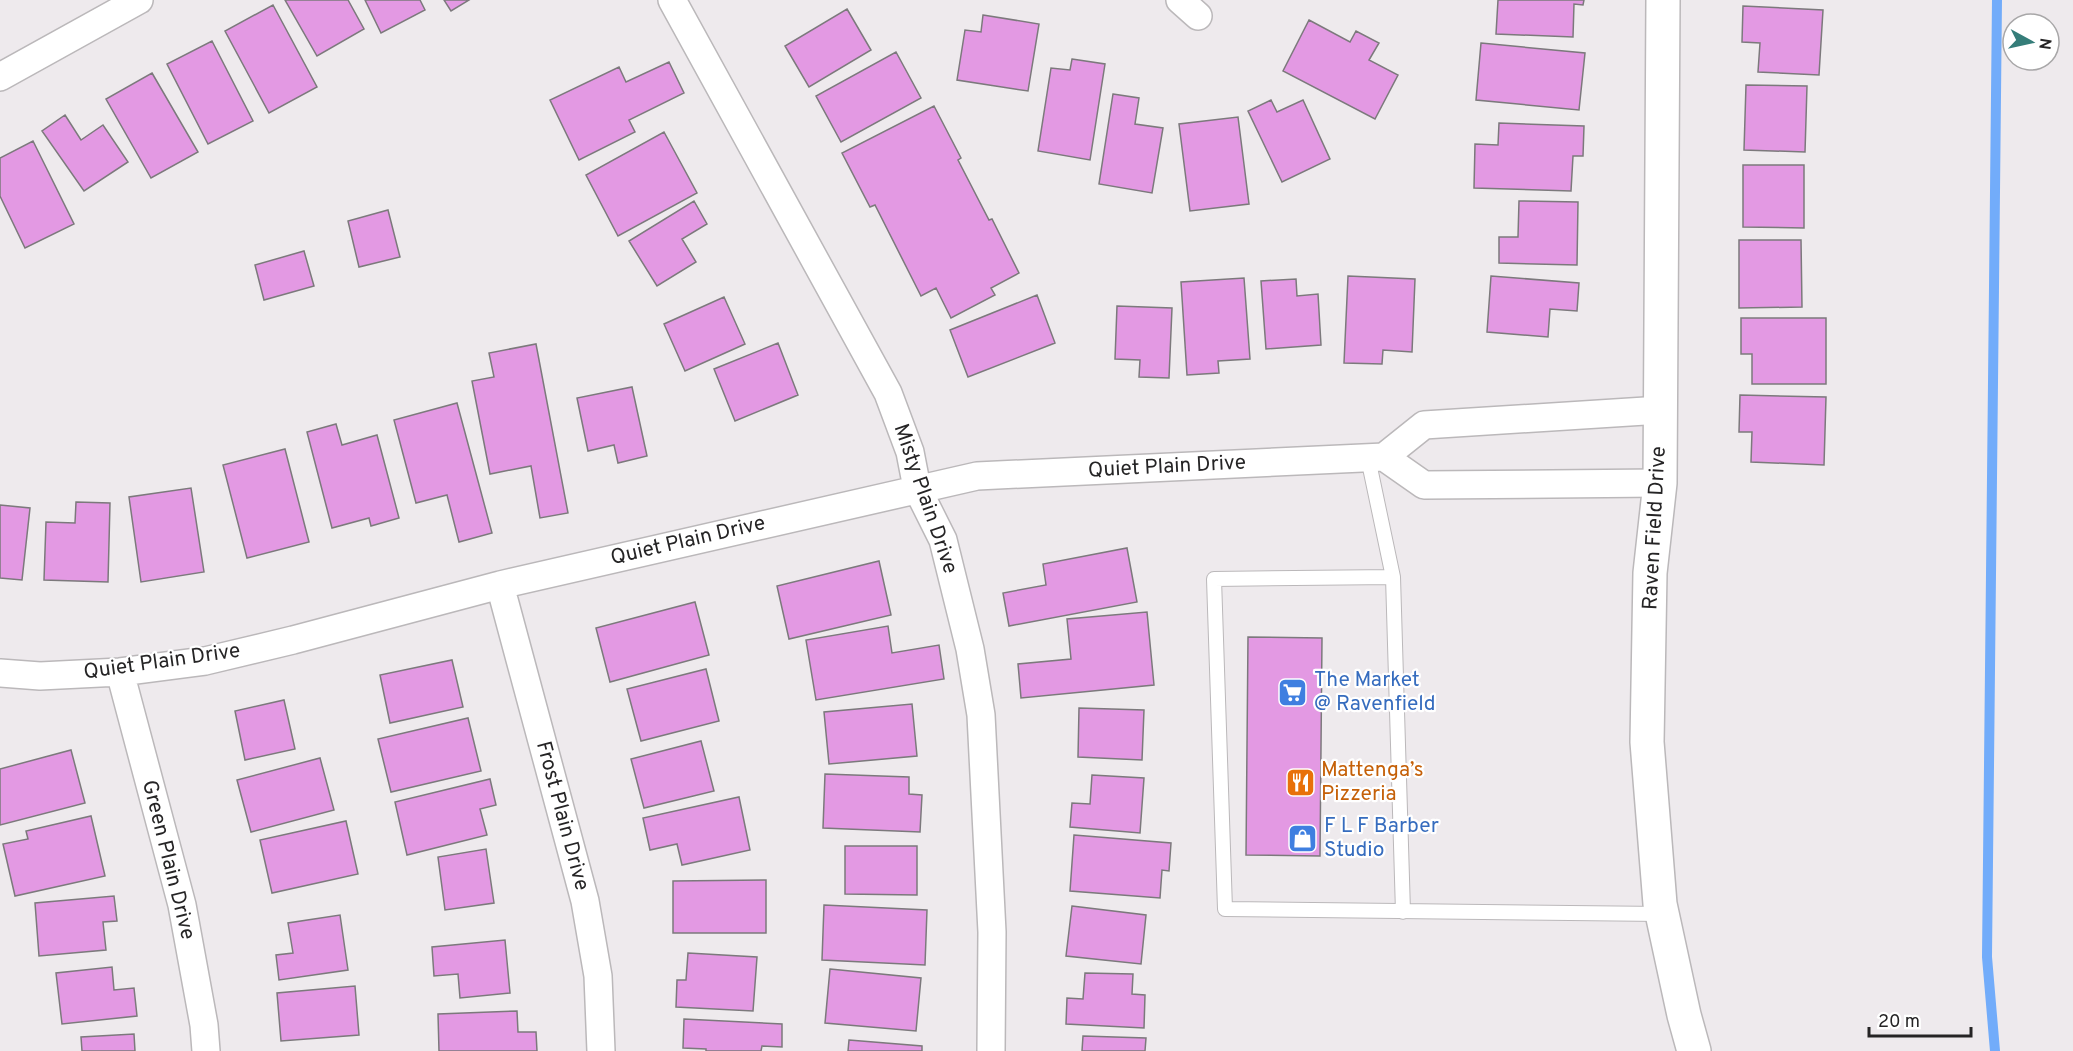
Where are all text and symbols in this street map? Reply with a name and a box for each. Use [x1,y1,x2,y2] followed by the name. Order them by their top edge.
[2001,12,2061,72] north arrow
[2033,37,2055,51] text: N
[887,420,963,578] street label: Misty Plain Drive
[1637,445,1673,611] street label: Raven Field Drive
[1087,449,1247,485] street label: Quiet Plain Drive
[608,510,768,572] street label: Quiet Plain Drive
[82,638,242,686] street label: Quiet Plain Drive
[1314,667,1436,718] place label: The Market @ Ravenfield
[1277,676,1309,708] supermarket icon: The Market @ Ravenfield
[529,738,595,894] street label: Frost Plain Drive
[1321,757,1423,808] place label: Mattenga’s Pizzeria
[1284,766,1316,798] restaurant icon: Mattenga’s Pizzeria
[135,777,201,943] street label: Green Plain Drive
[1324,813,1439,864] place label: F L F Barber Studio
[1287,822,1319,854] shop icon: F L F Barber Studio
[1869,1000,1971,1038] scale bar
[1878,1011,1920,1034] text: 20 m

